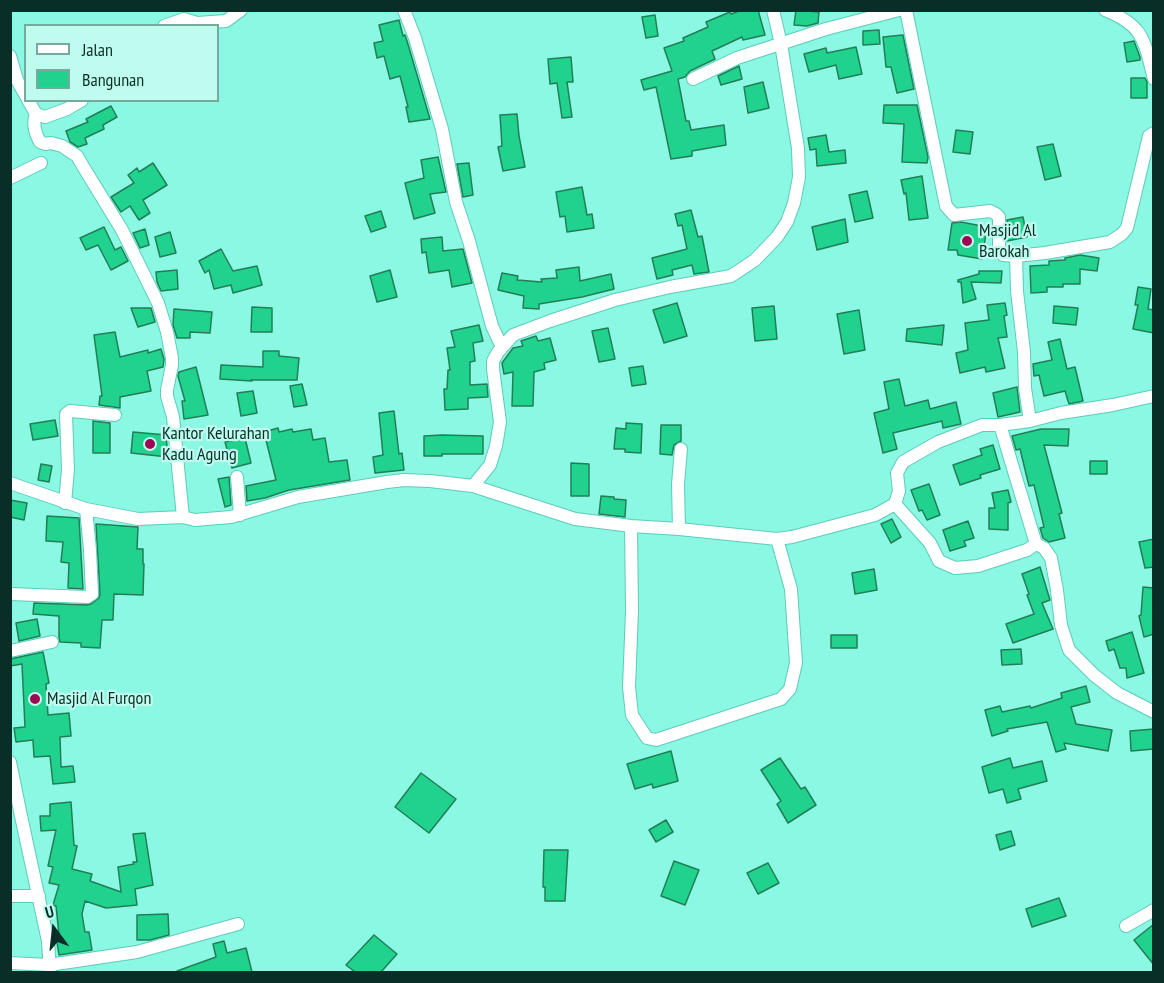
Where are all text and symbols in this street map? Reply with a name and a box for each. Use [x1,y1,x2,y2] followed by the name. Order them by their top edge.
[24,24,219,102] legend
[82,38,113,61] text: Jalan
[82,68,144,91] text: Bangunan
[979,220,1036,262] place label: Masjid Al Barokah
[960,234,974,248] marker: Masjid Al Barokah
[162,423,270,466] place label: Kantor Kelurahan Kadu Agung
[143,437,157,451] marker: Kantor Kelurahan Kadu Agung
[47,688,151,710] place label: Masjid Al Furqon
[28,692,42,706] marker: Masjid Al Furqon
[24,899,84,959] north arrow
[43,901,56,922] text: U

